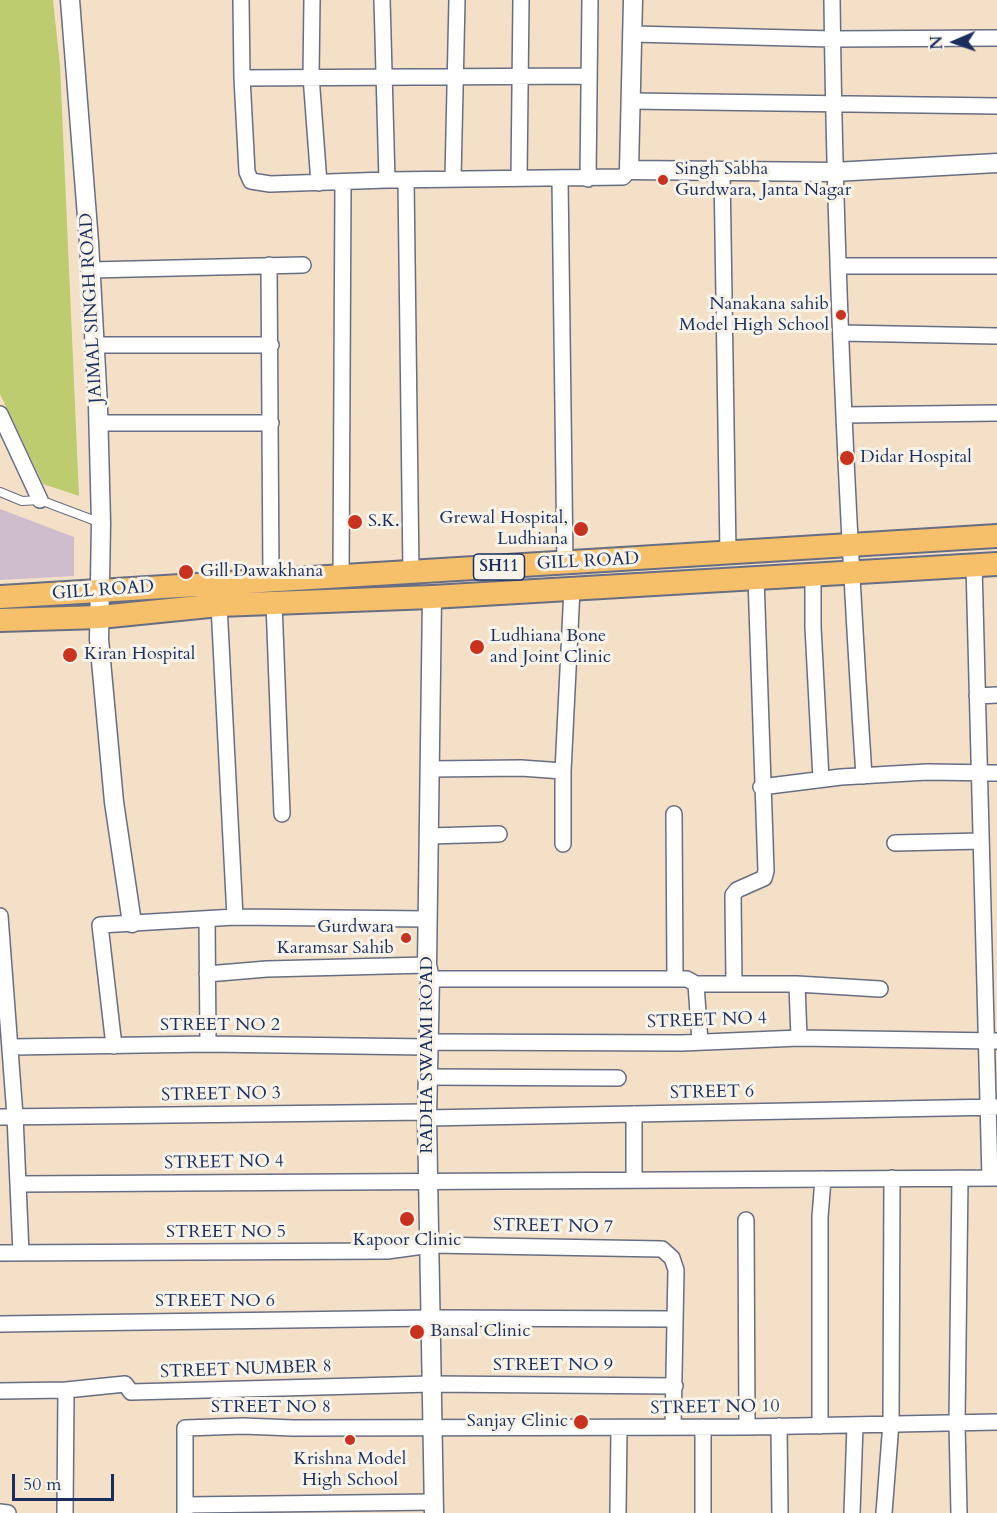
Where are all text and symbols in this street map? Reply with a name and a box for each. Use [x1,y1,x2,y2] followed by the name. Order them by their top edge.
[925,12,985,72] north arrow
[926,35,948,50] text: N
[675,159,851,201] place label: Singh Sabha Gurdwara, Janta Nagar
[656,173,670,187] marker: Singh Sabha Gurdwara, Janta Nagar
[76,212,108,404] street label: JAIMAL SINGH ROAD
[679,294,829,336] place label: Nanakana sahib Model High School
[834,308,848,322] marker: Nanakana sahib Model High School
[860,447,972,469] place label: Didar Hospital
[838,449,856,467] marker: Didar Hospital
[439,508,568,550] place label: Grewal Hospital, Ludhiana
[368,511,400,533] place label: S.K.
[346,513,364,531] marker: S.K.
[572,520,590,538] marker: Grewal Hospital, Ludhiana
[536,549,640,575] street label: GILL ROAD
[474,554,524,580] road number: SH11
[200,561,323,583] place label: Gill Dawakhana
[177,563,195,581] marker: Gill Dawakhana
[51,577,155,605] street label: GILL ROAD
[490,626,611,668] place label: Ludhiana Bone and Joint Clinic
[468,638,486,656] marker: Ludhiana Bone and Joint Clinic
[84,644,195,666] place label: Kiran Hospital
[61,646,79,664] marker: Kiran Hospital
[277,917,394,960] place label: Gurdwara Karamsar Sahib
[399,931,413,945] marker: Gurdwara Karamsar Sahib
[417,956,439,1154] street label: RADHA SWAMI ROAD
[647,1008,767,1034] street label: STREET NO 4
[160,1015,280,1037] street label: STREET NO 2
[670,1081,754,1105] street label: STREET 6
[161,1083,281,1107] street label: STREET NO 3
[164,1151,284,1175] street label: STREET NO 4
[398,1210,416,1228] marker: Kapoor Clinic
[493,1215,613,1239] street label: STREET NO 7
[166,1222,286,1244] street label: STREET NO 5
[353,1230,461,1252] place label: Kapoor Clinic
[155,1291,275,1313] street label: STREET NO 6
[430,1321,530,1343] place label: Bansal Clinic
[408,1323,426,1341] marker: Bansal Clinic
[493,1355,613,1377] street label: STREET NO 9
[160,1356,332,1384] street label: STREET NUMBER 8
[650,1396,780,1420] street label: STREET NO 10
[211,1397,331,1419] street label: STREET NO 8
[467,1411,568,1433] place label: Sanjay Clinic
[572,1413,590,1431] marker: Sanjay Clinic
[343,1433,357,1447] marker: Krishna Model High School
[294,1449,406,1492] place label: Krishna Model High School
[15,1462,117,1500] scale bar
[23,1472,62,1497] text: 50 m

